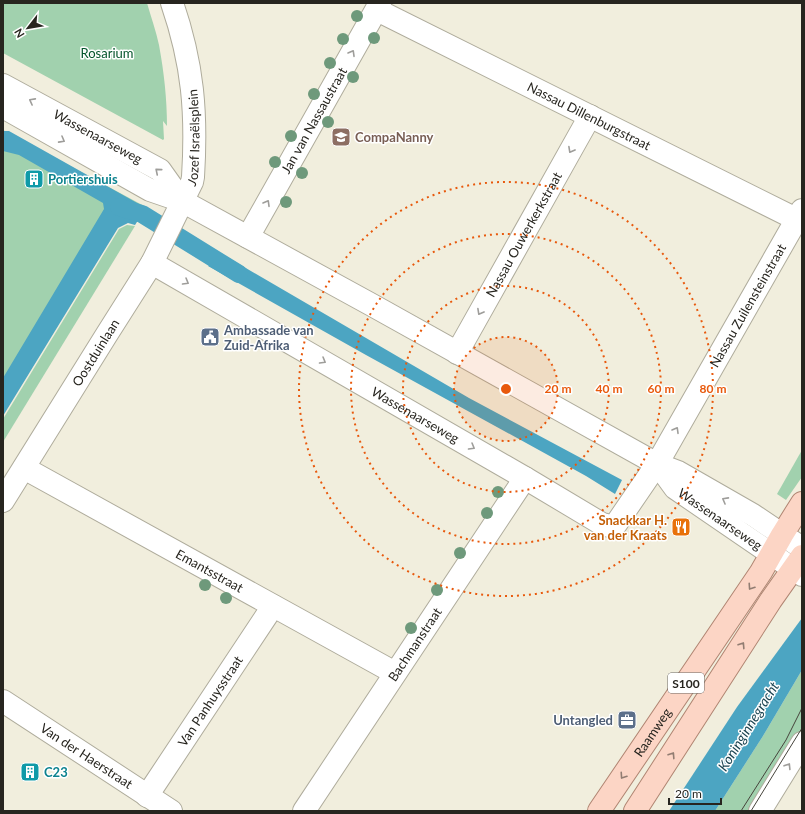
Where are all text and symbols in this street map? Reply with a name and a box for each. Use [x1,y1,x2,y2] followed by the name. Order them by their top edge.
[8,8,48,48] north arrow
[11,26,27,40] text: N
[81,45,133,61] park label: Rosarium
[347,50,354,57] one-way arrow
[278,64,350,176] street label: Jan van Nassaustraat
[525,78,654,153] street label: Nassau Dillenburgstraat
[183,88,202,188] street label: Jozef Israëlsplein
[29,98,36,106] one-way arrow
[51,106,145,167] street label: Wassenaarseweg
[330,126,352,148] school or university icon: CompaNanny
[355,129,434,145] place label: CompaNanny
[58,135,65,142] one-way arrow
[569,146,576,153] one-way arrow
[23,168,45,190] building icon: Portiershuis
[155,168,163,175] one-way arrow
[482,169,565,300] street label: Nassau Ouwerkerkstraat
[48,171,118,187] place label: Portiershuis
[262,200,269,207] one-way arrow
[706,241,789,370] street label: Nassau Zuilensteinstraat
[182,278,189,285] one-way arrow
[477,308,484,315] one-way arrow
[69,316,123,389] street label: Oostduinlaan
[223,322,314,353] place label: Ambassade van Zuid-Afrika
[199,326,221,348] public building icon: Ambassade van Zuid-Afrika
[319,357,326,364] one-way arrow
[545,381,571,396] text: 20 m
[596,381,622,396] text: 40 m
[648,381,674,396] text: 60 m
[700,381,726,396] text: 80 m
[499,382,513,396] centre of rings
[369,383,462,446] street label: Wassenaarseweg
[672,427,679,434] one-way arrow
[468,443,475,450] one-way arrow
[675,485,766,554] street label: Wassenaarseweg
[722,497,730,504] one-way arrow
[584,512,667,543] place label: Snackkar H. van der Kraats
[670,516,692,538] restaurant icon: Snackkar H. van der Kraats
[173,546,246,596] street label: Emantsstraat
[748,583,756,590] one-way arrow
[384,604,445,684] street label: Bachmanstraat
[737,642,745,649] one-way arrow
[174,652,246,749] street label: Van Panhuysstraat
[668,673,704,693] road number: S100
[714,678,782,774] water label: Koninginnegracht
[630,705,675,760] street label: Raamweg
[616,709,638,731] office icon: Untangled
[553,712,613,728] place label: Untangled
[37,720,136,792] street label: Van der Haerstraat
[667,752,674,759] one-way arrow
[19,761,41,783] building icon: C23
[783,763,790,770] one-way arrow
[44,764,68,780] place label: C23
[620,772,628,779] one-way arrow
[669,780,721,806] scale bar
[675,786,702,801] text: 20 m

